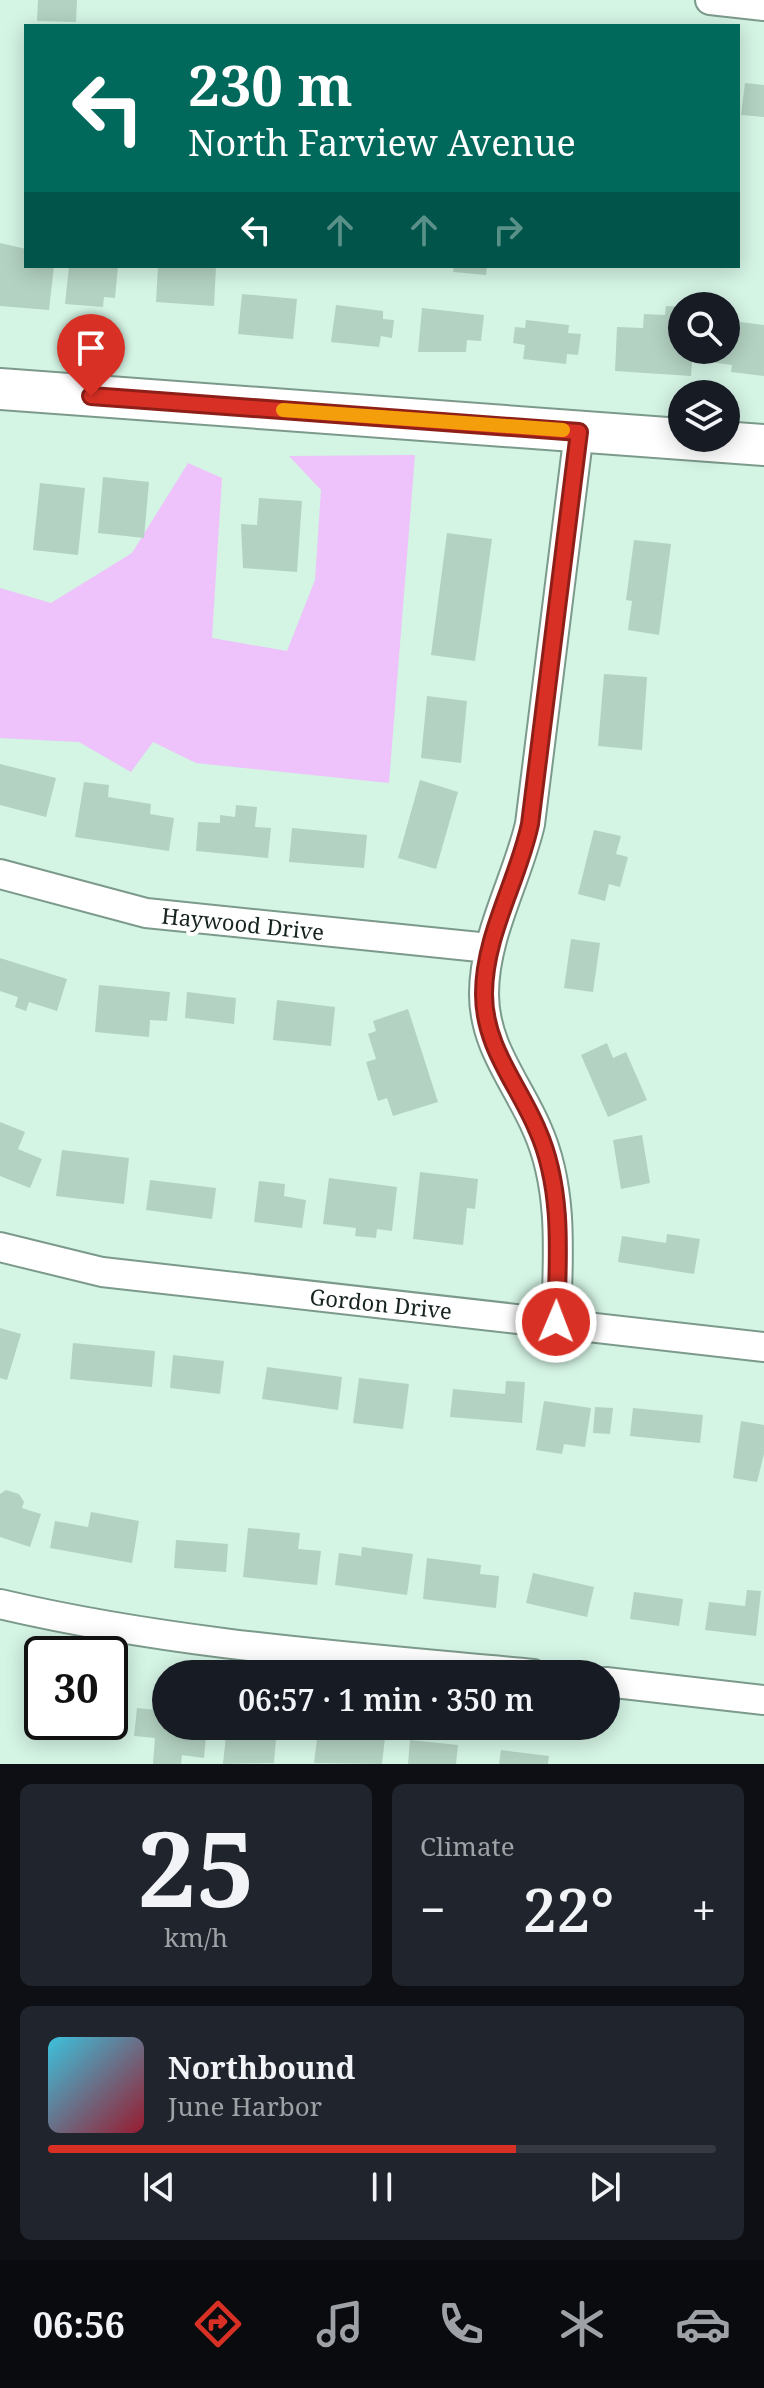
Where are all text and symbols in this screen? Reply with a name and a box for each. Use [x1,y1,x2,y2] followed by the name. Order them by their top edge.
[188,46,353,122] text: 230 m
[56,56,160,160] icon: left
[188,118,576,167] text: North Farview Avenue
[234,208,278,252] icon: left
[318,208,362,252] icon: ahead
[402,208,446,252] icon: ahead
[486,208,530,252] icon: right
[668,292,740,452] map controls
[668,292,740,364] button: search
[57,314,125,396] pin
[69,326,113,370] icon: arrive
[668,380,740,452] button: layers
[160,900,326,946] street label: Haywood Drive
[514,1280,598,1364] position arrow
[308,1281,454,1325] street label: Gordon Drive
[24,1636,128,1740] speed limit sign: 30
[238,1679,534,1720] text: 06:57 · 1 min · 350 m
[137,1796,255,1937] text: 25
[420,1828,515,1864] text: Climate
[523,1868,614,1950] text: 22°
[420,1879,445,1939] text: −
[691,1879,716,1939] text: +
[164,1919,228,1955] text: km/h
[168,2047,355,2088] text: Northbound
[168,2088,322,2124] text: June Harbor
[137,2165,181,2209] icon: previous
[360,2165,404,2209] icon: pause
[583,2165,627,2209] icon: next
[190,2296,246,2352] icon: directions
[312,2296,368,2352] icon: music
[433,2296,489,2352] icon: phone
[554,2296,610,2352] icon: climate
[675,2296,731,2352] icon: car
[33,2300,125,2349] text: 06:56

